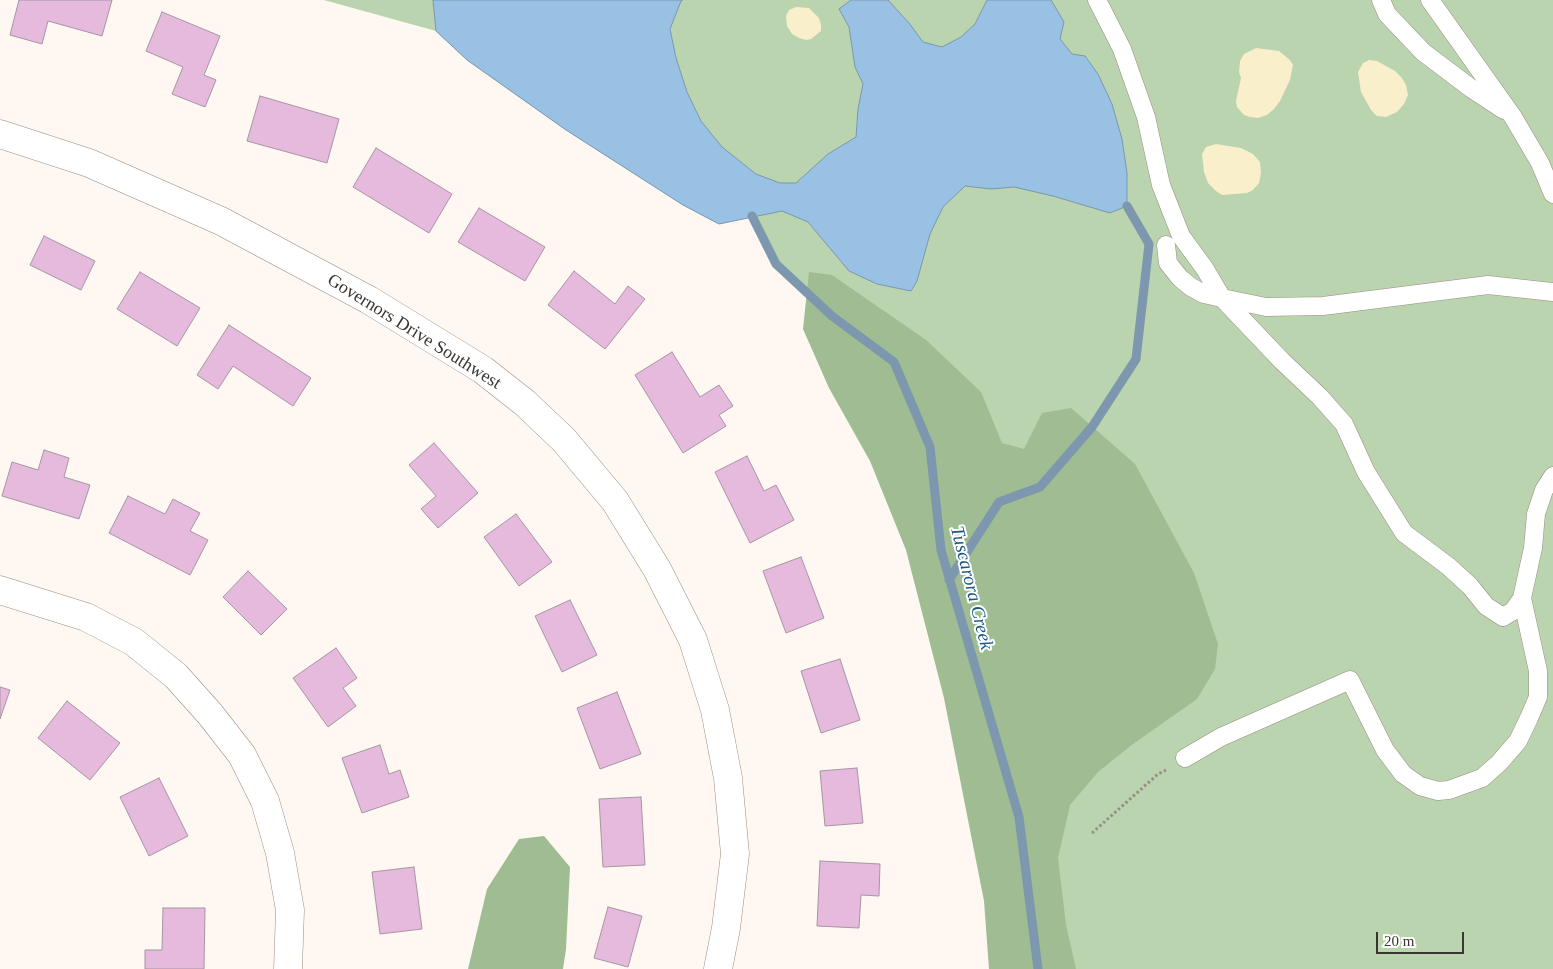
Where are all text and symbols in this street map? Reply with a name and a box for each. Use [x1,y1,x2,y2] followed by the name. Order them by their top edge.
[323,270,505,394] street label: Governors Drive Southwest
[945,524,997,652] water label: Tuscarora Creek
[1378,922,1466,954] scale bar
[1384,933,1414,949] text: 20 m

